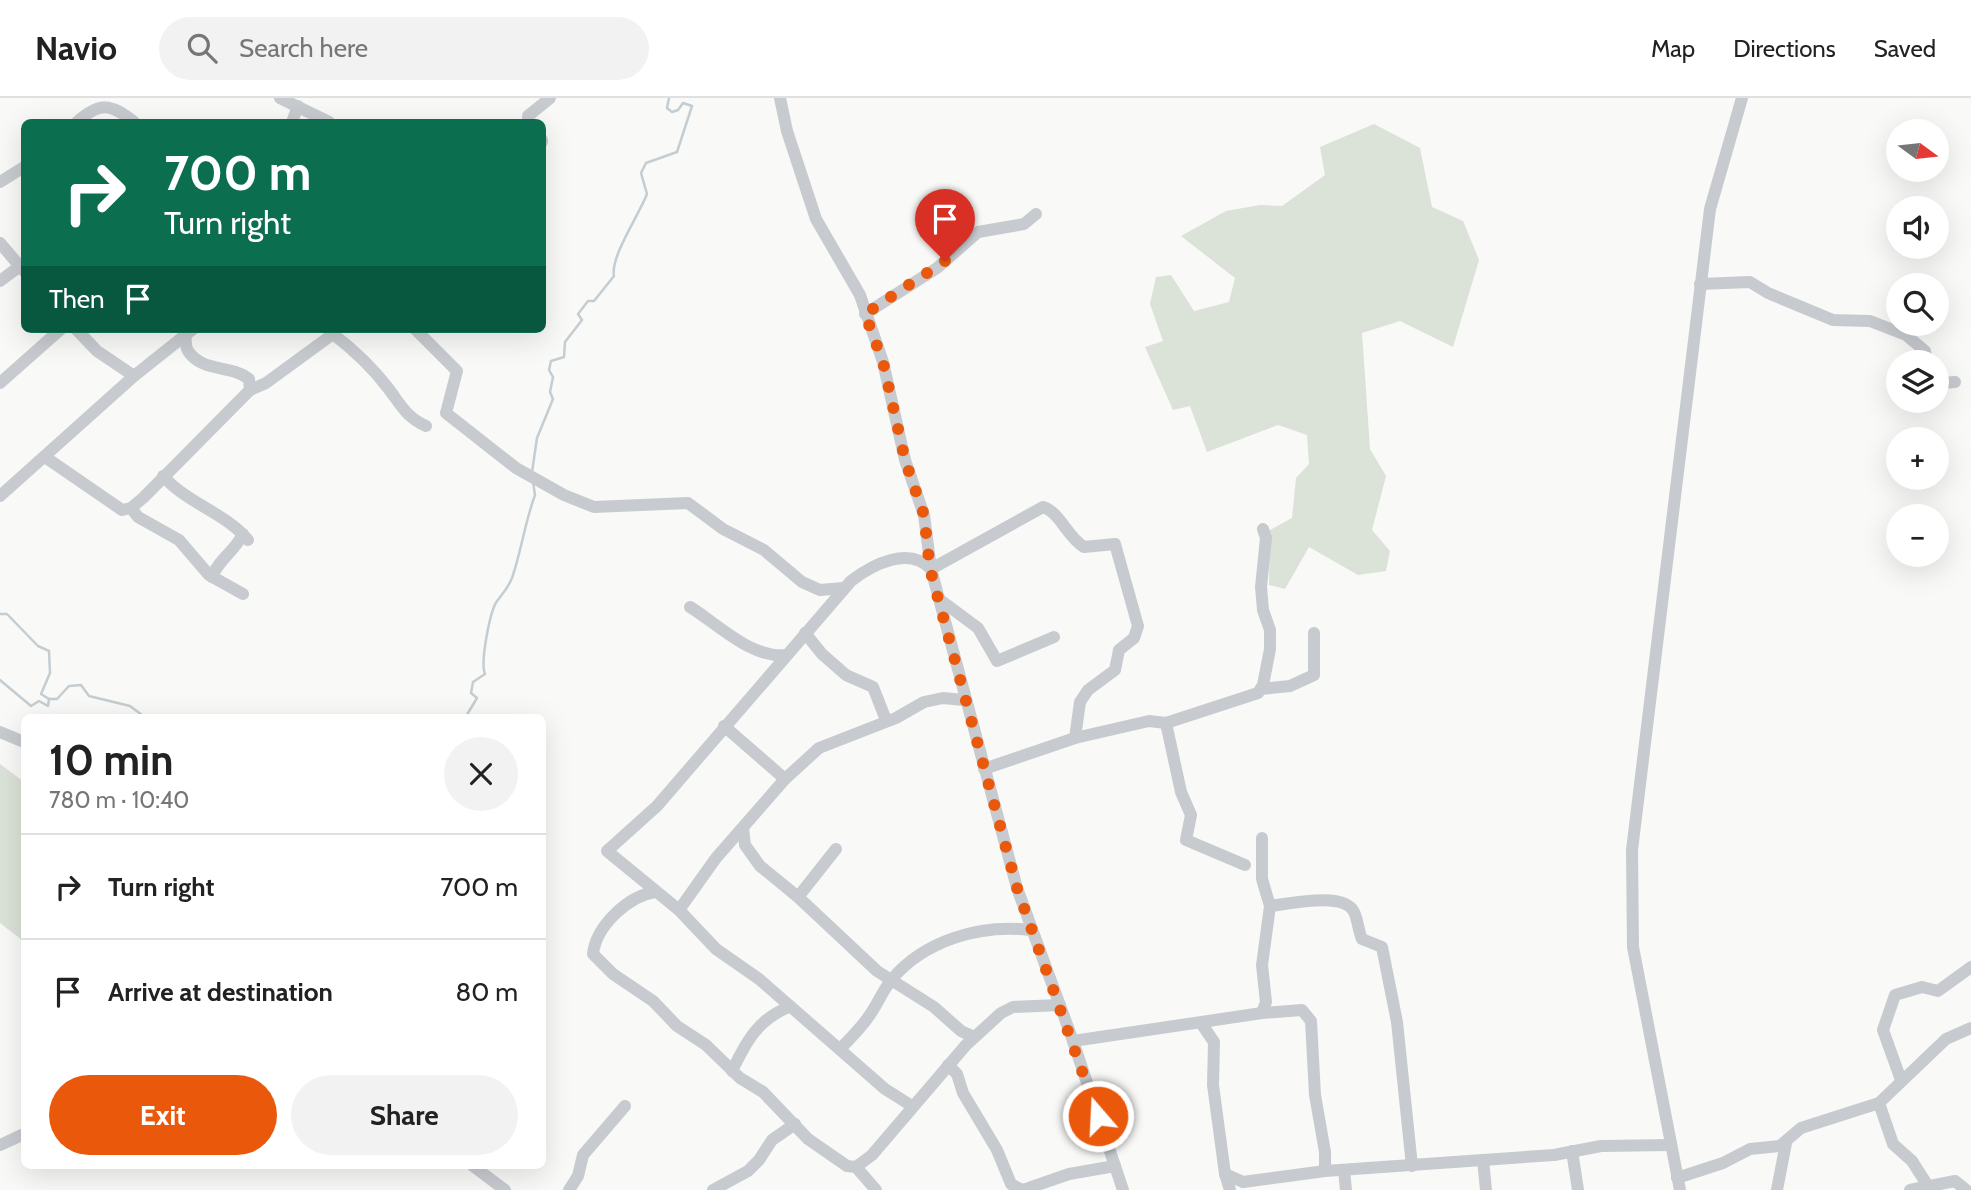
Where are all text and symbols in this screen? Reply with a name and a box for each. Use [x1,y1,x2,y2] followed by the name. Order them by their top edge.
[159,17,649,80] search box
[35,28,117,68] text: Navio
[183,29,221,67] icon: search
[239,32,368,64] text: Search here
[1651,34,1695,63] text: Map
[1733,34,1836,63] text: Directions
[1874,34,1936,63] text: Saved
[1886,119,1950,182] north arrow
[1886,119,1949,567] map controls
[164,143,311,202] text: 700 m
[49,147,140,238] icon: right
[915,189,975,261] pin
[1886,196,1949,259] button: sound
[926,200,964,238] icon: arrive
[164,203,291,242] text: Turn right
[1886,273,1949,336] button: search
[119,280,157,318] icon: arrive
[49,283,105,315] text: Then
[1886,350,1949,413] button: layers
[1886,427,1949,490] button: +
[1886,504,1949,567] button: −
[49,734,173,786] text: 10 min
[444,737,518,811] button: close
[49,786,189,814] text: 780 m · 10:40
[49,868,87,906] icon: right
[108,871,214,903] text: Turn right
[440,871,518,903] text: 700 m
[49,973,87,1011] icon: arrive
[108,976,333,1008] text: Arrive at destination
[455,976,518,1008] text: 80 m
[49,1075,277,1155] button: Exit
[291,1075,518,1155] button: Share
[1061,1079,1135,1153] position arrow

